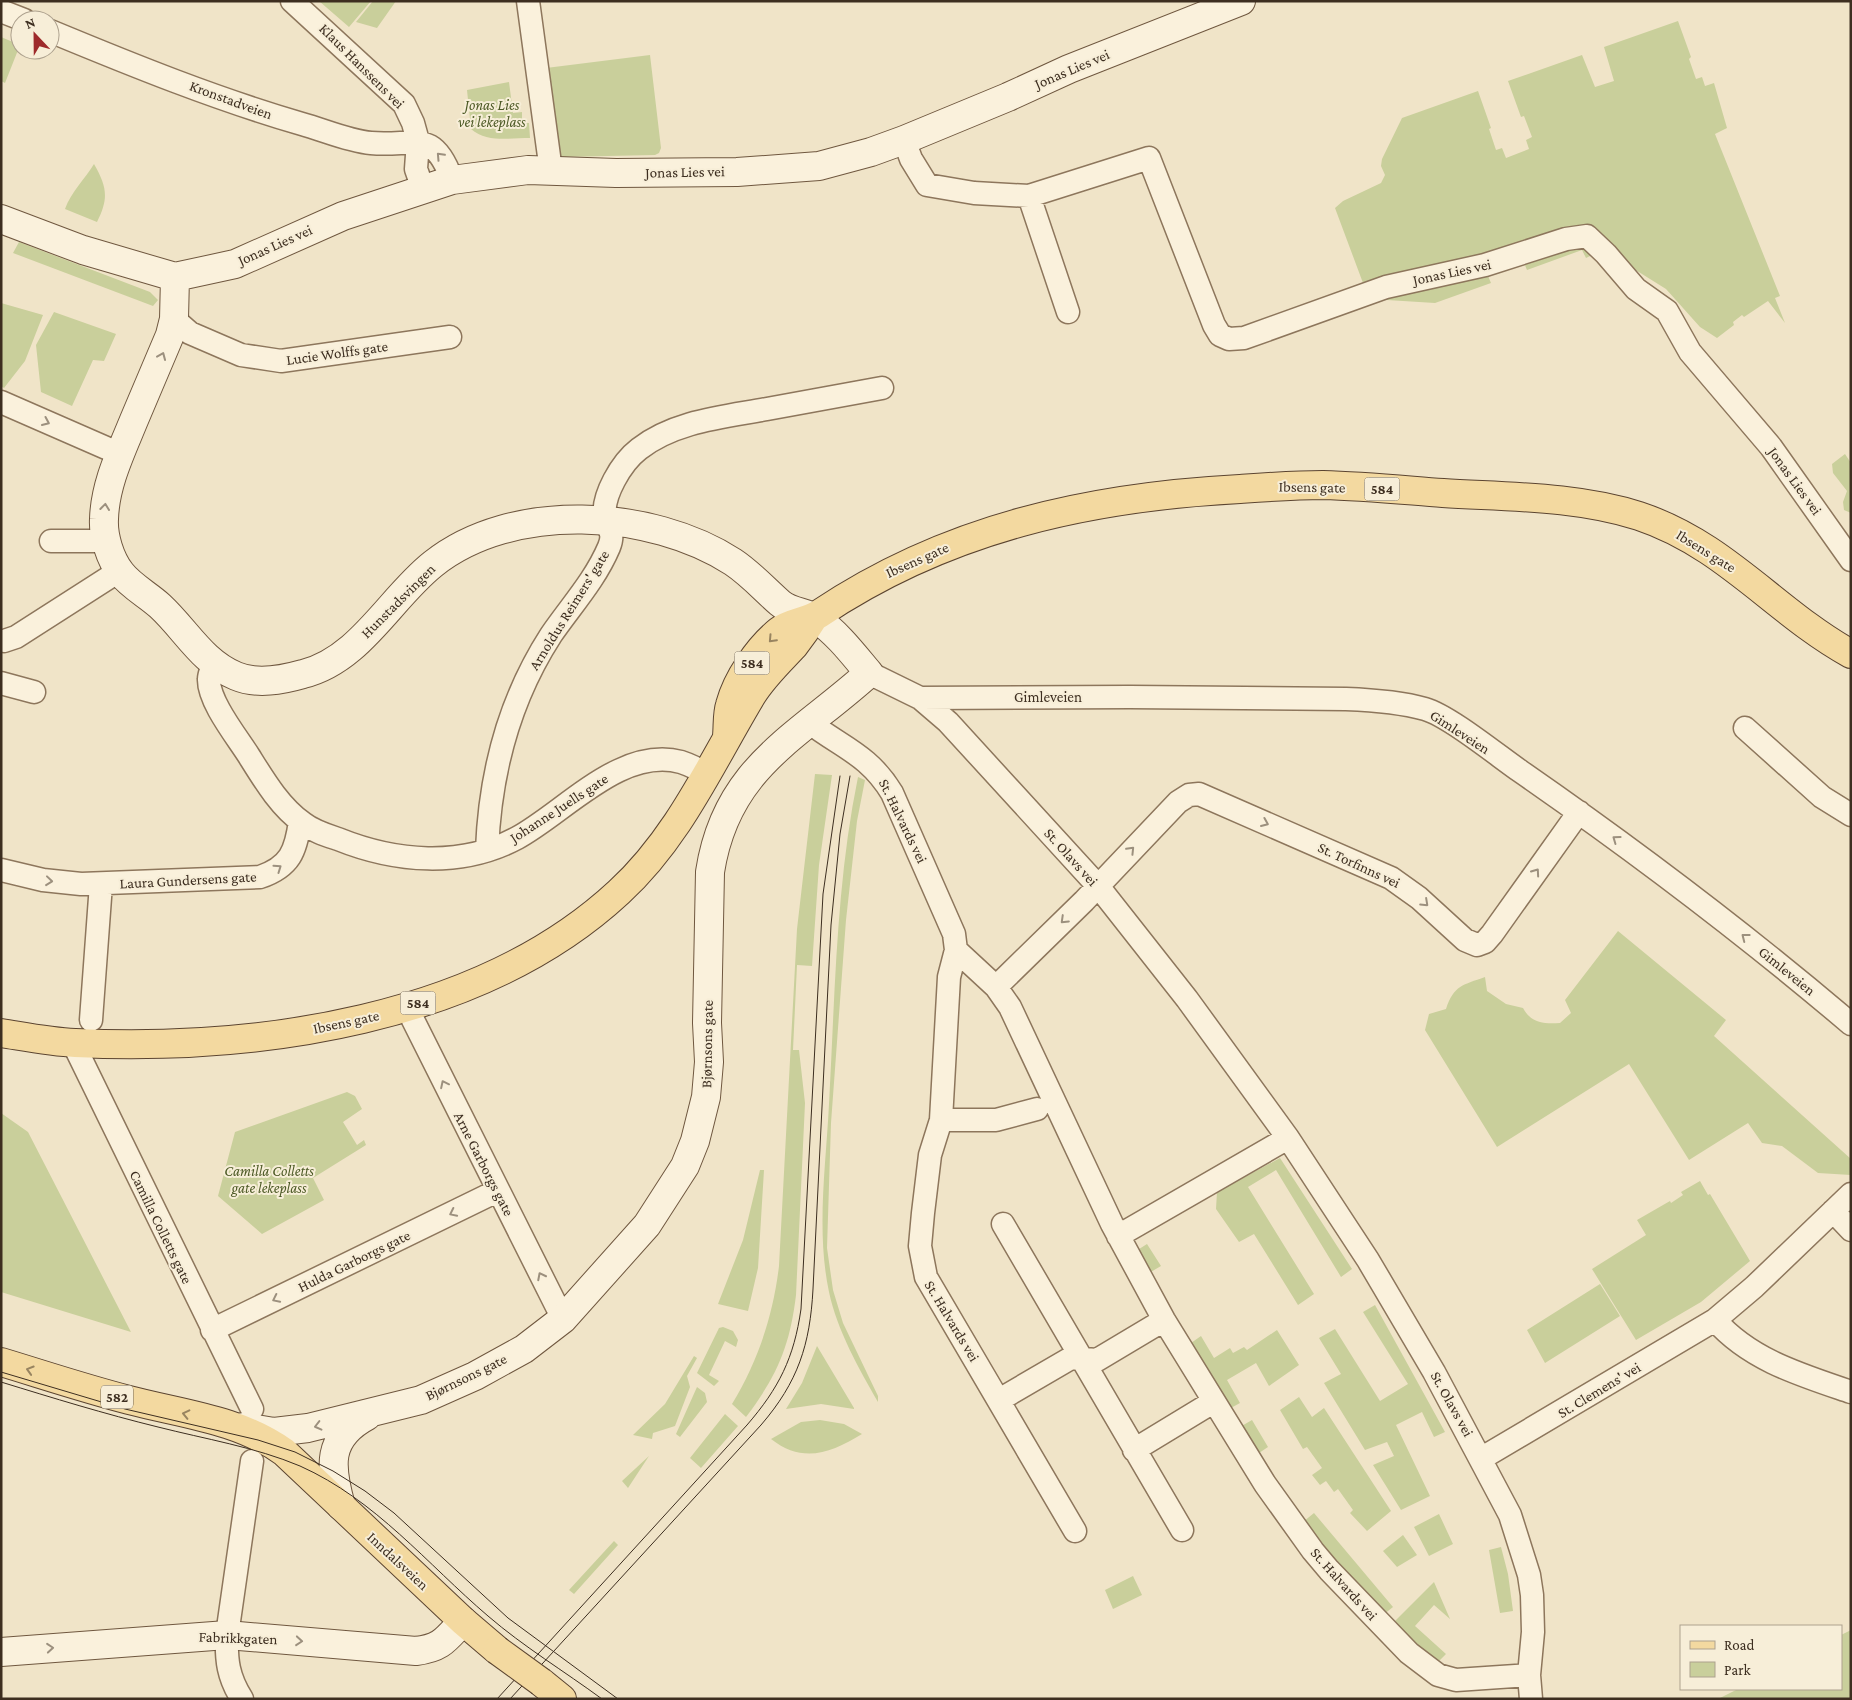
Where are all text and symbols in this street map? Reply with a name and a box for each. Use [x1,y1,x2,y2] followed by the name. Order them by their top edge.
[10,10,60,60] north arrow
[23,14,38,32] text: N
[316,20,408,112] street label: Klaus Hanssens vei
[1030,46,1112,94] street label: Jonas Lies vei
[188,78,274,122] street label: Kronstadveien
[458,97,526,131] park label: Jonas Lies vei lekeplass
[437,153,446,162] one-way arrow
[643,163,725,182] street label: Jonas Lies vei
[234,221,315,270] street label: Jonas Lies vei
[1409,256,1493,289] street label: Jonas Lies vei
[285,338,389,369] street label: Lucie Wolffs gate
[156,352,166,360] one-way arrow
[41,416,50,427] one-way arrow
[1763,442,1825,519] street label: Jonas Lies vei
[1278,478,1346,497] street label: Ibsens gate
[1364,478,1400,500] road number: 584
[99,503,110,511] one-way arrow
[1673,526,1739,577] street label: Ibsens gate
[883,539,952,582] street label: Ibsens gate
[526,547,613,673] street label: Arnoldus Reimers' gate
[358,561,439,642] street label: Hunstadsvingen
[769,633,778,642] one-way arrow
[734,651,770,674] road number: 584
[1014,689,1082,705] street label: Gimleveien
[1427,707,1493,757] street label: Gimleveien
[505,770,612,848] street label: Johanne Juells gate
[876,776,930,866] street label: St. Halvards vei
[1260,816,1269,827] one-way arrow
[1041,825,1101,889] street label: St. Olavs vei
[1612,836,1622,845] one-way arrow
[1315,839,1403,891] street label: St. Torfinns vei
[1125,847,1134,856] one-way arrow
[272,865,282,874] one-way arrow
[119,868,257,893] street label: Laura Gundersens gate
[1530,868,1539,878] one-way arrow
[45,875,53,886] one-way arrow
[1420,897,1429,906] one-way arrow
[1061,914,1070,923] one-way arrow
[1742,935,1751,943] one-way arrow
[1756,943,1818,999] street label: Gimleveien
[400,991,436,1014] road number: 584
[698,999,717,1088] street label: Bjørnsons gate
[312,1007,381,1038] street label: Ibsens gate
[440,1080,450,1089] one-way arrow
[450,1109,517,1220] street label: Arne Garborgs gate
[224,1163,314,1197] park label: Camilla Colletts gate lekeplass
[126,1168,196,1287] street label: Camilla Colletts gate
[449,1206,458,1217] one-way arrow
[295,1227,413,1296] street label: Hulda Garborgs gate
[537,1272,547,1281] one-way arrow
[922,1278,982,1364] street label: St. Halvards vei
[272,1293,281,1303] one-way arrow
[423,1350,510,1404] street label: Bjørnsons gate
[1555,1359,1643,1421] street label: St. Clemens' vei
[26,1366,35,1376] one-way arrow
[1428,1369,1476,1439] street label: St. Olavs vei
[101,1385,133,1408] road number: 582
[182,1409,191,1420] one-way arrow
[314,1420,323,1431] one-way arrow
[364,1529,432,1593] street label: Inndalsveien
[1307,1545,1381,1623] street label: St. Halvards vei
[1680,1625,1842,1690] legend
[198,1629,278,1648] street label: Fabrikkgaten
[295,1635,303,1646] one-way arrow
[1724,1637,1755,1653] text: Road
[46,1642,54,1653] one-way arrow
[1724,1662,1751,1678] text: Park

